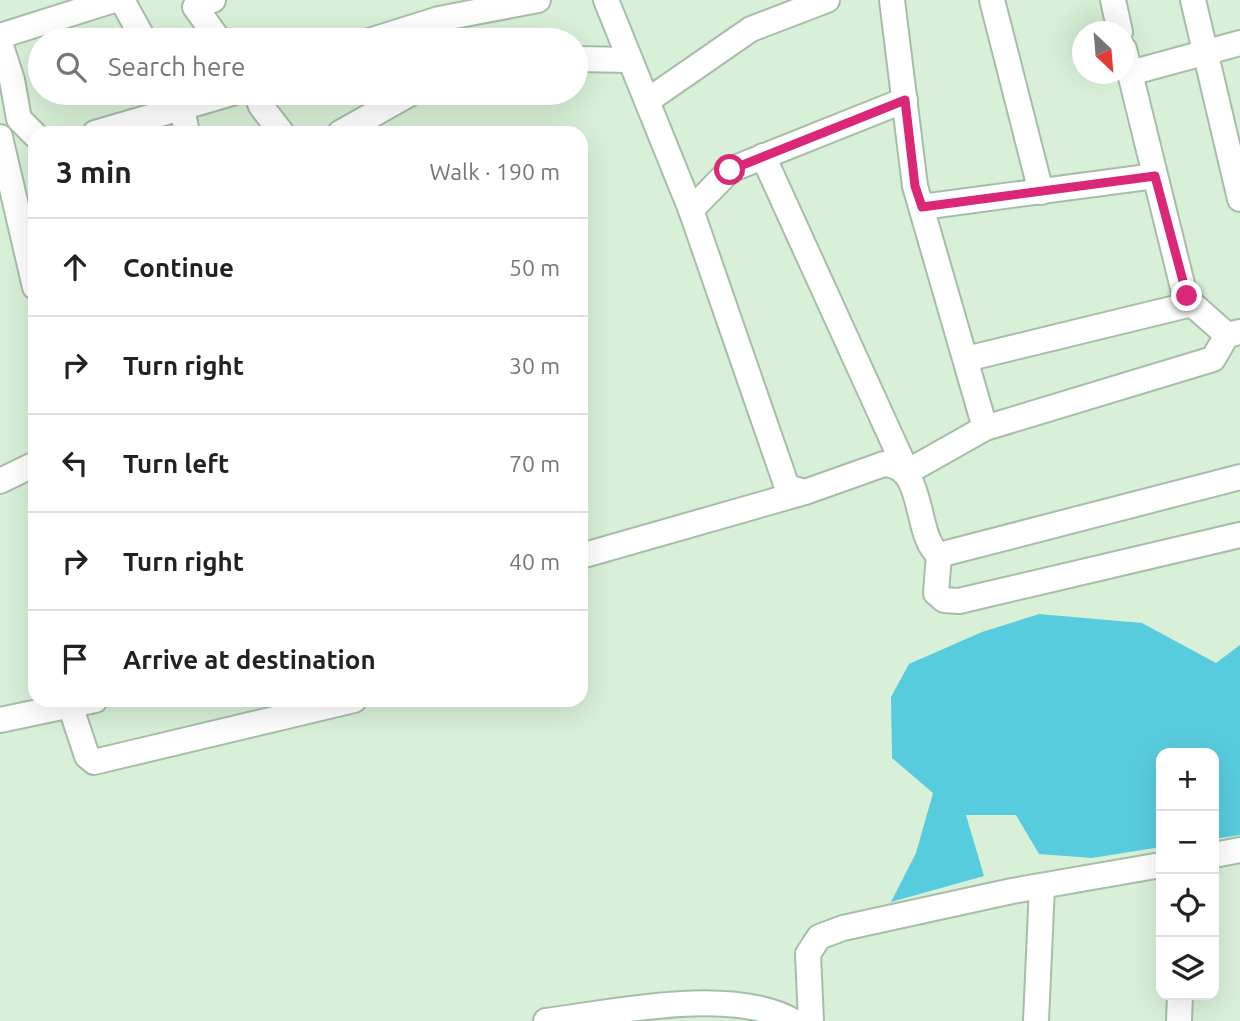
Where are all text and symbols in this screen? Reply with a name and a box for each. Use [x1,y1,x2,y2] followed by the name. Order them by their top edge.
[1072,21,1135,84] north arrow
[28,28,588,105] search box
[52,48,90,86] icon: search
[108,52,245,81] text: Search here
[714,154,745,185] route start
[56,155,132,189] text: 3 min
[429,159,560,184] text: Walk · 190 m
[56,248,94,286] icon: ahead
[123,253,234,282] text: Continue
[509,255,560,280] text: 50 m
[1171,280,1202,311] route end
[56,346,94,384] icon: right
[123,351,244,380] text: Turn right
[509,353,560,378] text: 30 m
[56,444,94,482] icon: left
[123,449,229,478] text: Turn left
[509,451,560,476] text: 70 m
[56,542,94,580] icon: right
[123,547,244,576] text: Turn right
[509,549,560,574] text: 40 m
[56,640,94,678] icon: arrive
[123,645,376,674] text: Arrive at destination
[1156,748,1219,1000] map controls
[1156,748,1219,811] button: +
[1156,811,1219,874] button: −
[1156,874,1219,937] button: locate
[1156,937,1219,1000] button: layers

